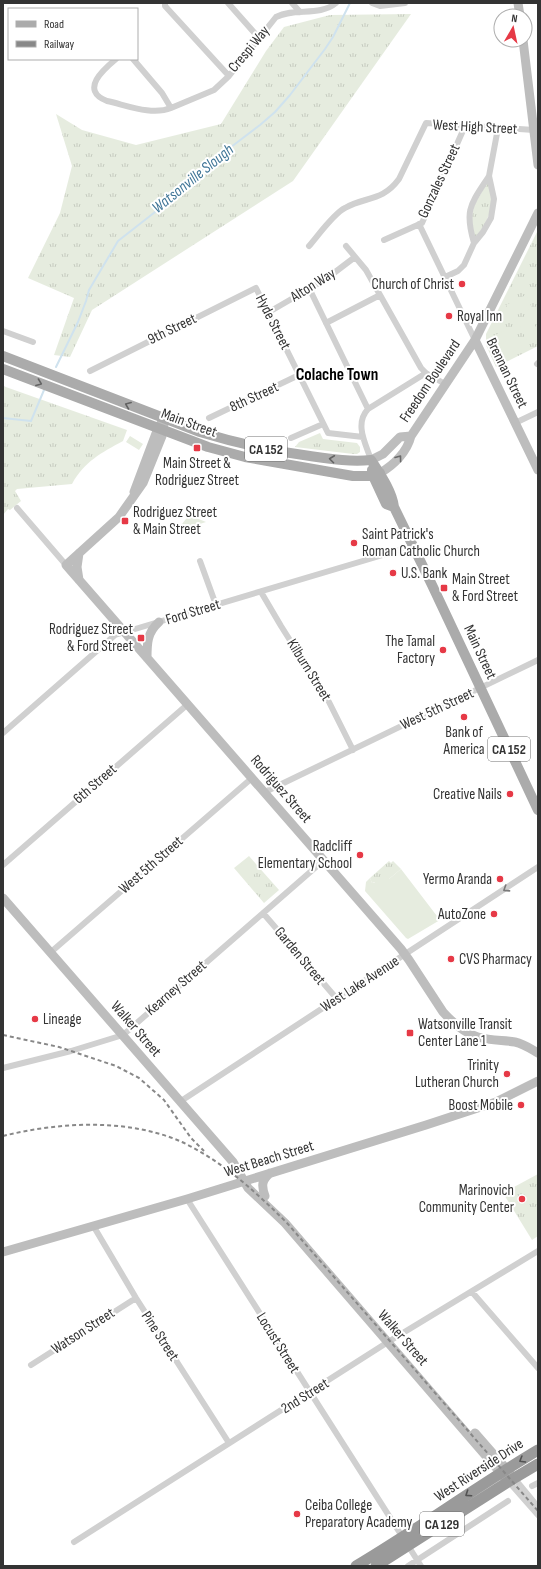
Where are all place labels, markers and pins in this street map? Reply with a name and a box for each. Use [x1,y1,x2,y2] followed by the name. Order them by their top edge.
[372,275,454,294] place label: Church of Christ
[457,279,467,289] marker: Church of Christ
[457,307,502,326] place label: Royal Inn
[444,311,454,321] marker: Royal Inn
[192,443,202,453] marker: Main Street & Rodriguez Street
[155,454,239,490] place label: Main Street & Rodriguez Street
[133,503,217,539] place label: Rodriguez Street & Main Street
[120,516,130,526] marker: Rodriguez Street & Main Street
[362,525,480,561] place label: Saint Patrick's Roman Catholic Church
[349,538,359,548] marker: Saint Patrick's Roman Catholic Church
[401,564,447,583] place label: U.S. Bank
[388,568,398,578] marker: U.S. Bank
[452,570,518,606] place label: Main Street & Ford Street
[439,583,449,593] marker: Main Street & Ford Street
[49,620,133,656] place label: Rodriguez Street & Ford Street
[385,632,435,668] place label: The Tamal Factory
[136,633,146,643] marker: Rodriguez Street & Ford Street
[438,645,448,655] marker: The Tamal Factory
[459,712,469,722] marker: Bank of America
[442,723,485,759] place label: Bank of America
[433,785,502,804] place label: Creative Nails
[505,789,515,799] marker: Creative Nails
[258,837,352,873] place label: Radcliff Elementary School
[355,850,365,860] marker: Radcliff Elementary School
[423,870,492,889] place label: Yermo Aranda
[495,874,505,884] marker: Yermo Aranda
[437,905,486,924] place label: AutoZone
[489,909,499,919] marker: AutoZone
[459,950,532,969] place label: CVS Pharmacy
[446,954,456,964] marker: CVS Pharmacy
[43,1010,82,1029] place label: Lineage
[30,1014,40,1024] marker: Lineage
[418,1015,513,1051] place label: Watsonville Transit Center Lane 1
[405,1028,415,1038] marker: Watsonville Transit Center Lane 1
[415,1056,499,1092] place label: Trinity Lutheran Church
[502,1069,512,1079] marker: Trinity Lutheran Church
[449,1096,513,1115] place label: Boost Mobile
[516,1100,526,1110] marker: Boost Mobile
[419,1181,515,1217] place label: Marinovich Community Center
[517,1194,527,1204] marker: Marinovich Community Center
[305,1496,413,1532] place label: Ceiba College Preparatory Academy
[292,1509,302,1519] marker: Ceiba College Preparatory Academy

